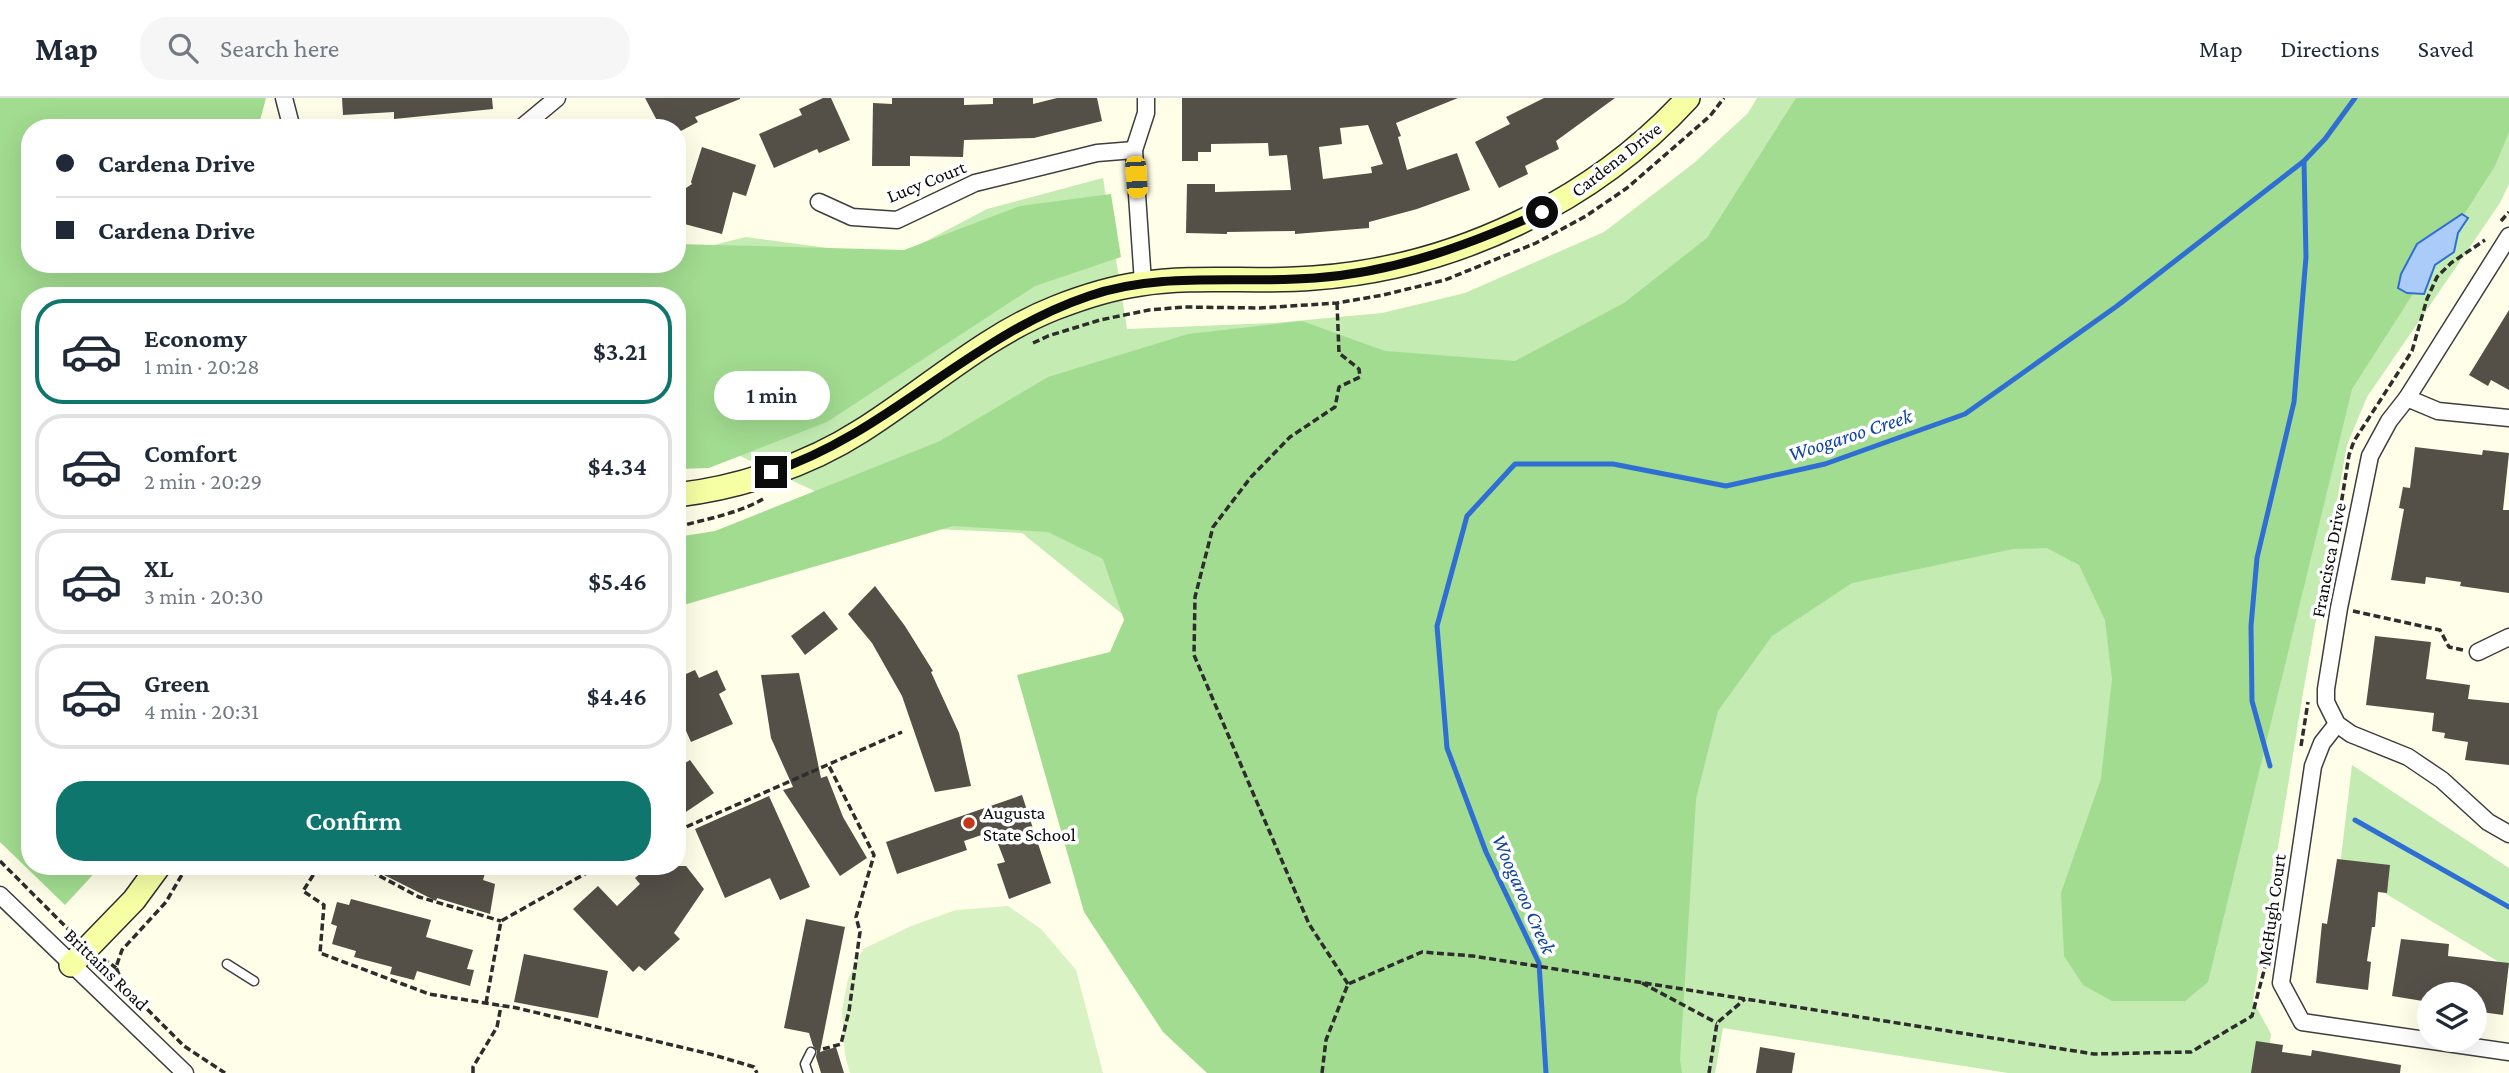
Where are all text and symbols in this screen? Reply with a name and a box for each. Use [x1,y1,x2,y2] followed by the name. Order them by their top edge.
[140,17,630,80] search box
[164,29,202,67] icon: search
[35,30,98,67] text: Map
[220,34,339,63] text: Search here
[2199,35,2243,62] text: Map
[2281,35,2380,62] text: Directions
[2418,35,2474,62] text: Saved
[1567,118,1666,201] street label: Cardena Drive
[98,149,255,178] text: Cardena Drive
[1125,155,1148,199] car
[884,156,969,207] street label: Lucy Court
[1526,196,1558,228] route start
[98,216,255,245] text: Cardena Drive
[60,320,123,383] icon: car
[144,324,247,353] text: Economy
[593,337,647,366] text: $3.21
[144,353,260,379] text: 1 min · 20:28
[713,370,829,420] callout: 1 min
[746,382,798,408] text: 1 min
[1785,403,1916,466] water label: Woogaroo Creek
[60,435,123,498] icon: car
[144,439,237,468] text: Comfort
[588,452,647,481] text: $4.34
[755,456,787,488] route end
[144,468,262,494] text: 2 min · 20:29
[2307,501,2350,619] street label: Francisca Drive
[60,550,123,613] icon: car
[144,554,173,583] text: XL
[588,567,647,596] text: $5.46
[144,583,263,609] text: 3 min · 20:30
[60,665,123,728] icon: car
[144,669,210,698] text: Green
[587,682,647,711] text: $4.46
[144,698,259,724] text: 4 min · 20:31
[56,781,651,861] button: Confirm
[983,802,1076,845] place label: Augusta State School
[961,815,977,831] marker: Augusta State School
[1487,830,1561,958] water label: Woogaroo Creek
[2253,852,2290,967] street label: McHugh Court
[60,924,153,1014] street label: Brittains Road
[2417,982,2487,1052] map controls
[2417,982,2487,1052] button: layers

